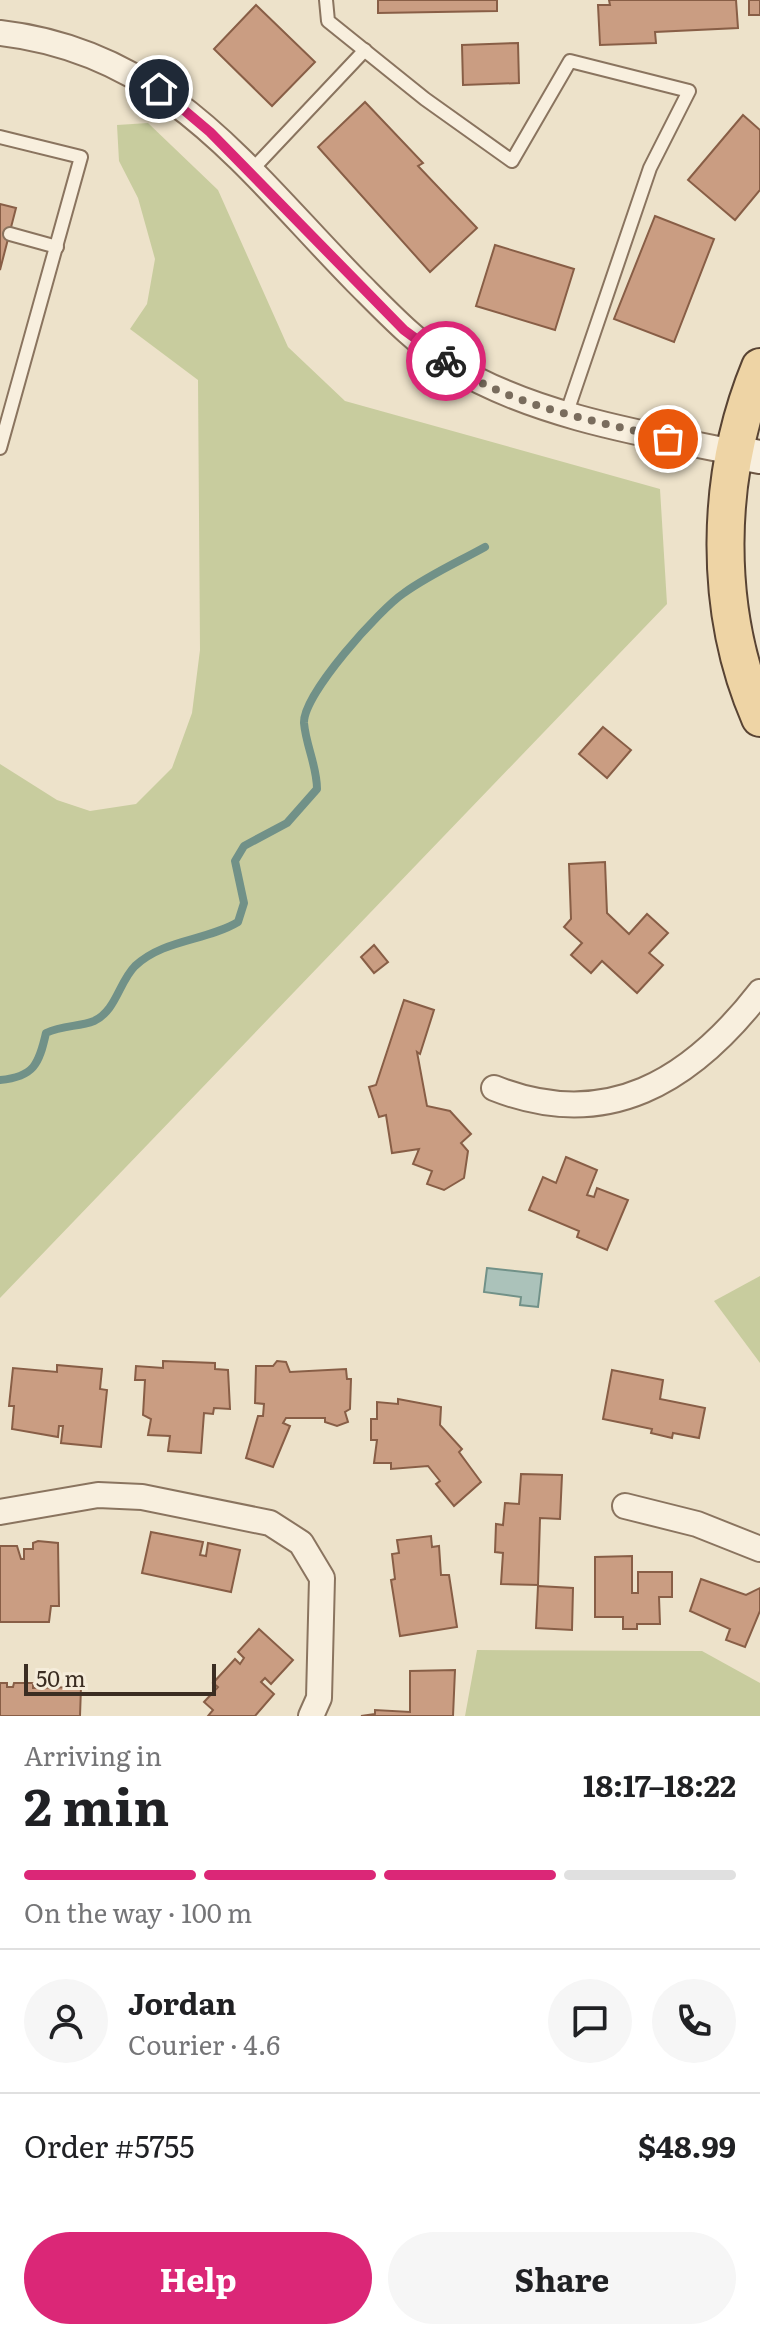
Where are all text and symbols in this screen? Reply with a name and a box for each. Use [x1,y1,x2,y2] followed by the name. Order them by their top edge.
[125,55,193,123] pin
[137,67,181,111] icon: home
[406,321,486,401] courier
[424,339,468,383] icon: bike
[634,405,702,473] pin
[646,417,690,461] icon: bag
[24,1660,216,1696] scale bar
[36,1661,86,1694] text: 50 m
[24,1735,162,1774] text: Arriving in
[583,1762,736,1806] text: 18:17–18:22
[24,1765,169,1842] text: 2 min
[24,1892,252,1931] text: On the way · 100 m
[24,1979,108,2063] button: person
[548,1979,632,2063] button: chat
[652,1979,736,2063] button: phone
[128,1980,236,2024] text: Jordan
[128,2024,280,2063] text: Courier · 4.6
[24,2123,194,2167] text: Order #5755
[638,2123,736,2167] text: $48.99
[24,2232,372,2324] button: Help
[388,2232,736,2324] button: Share

